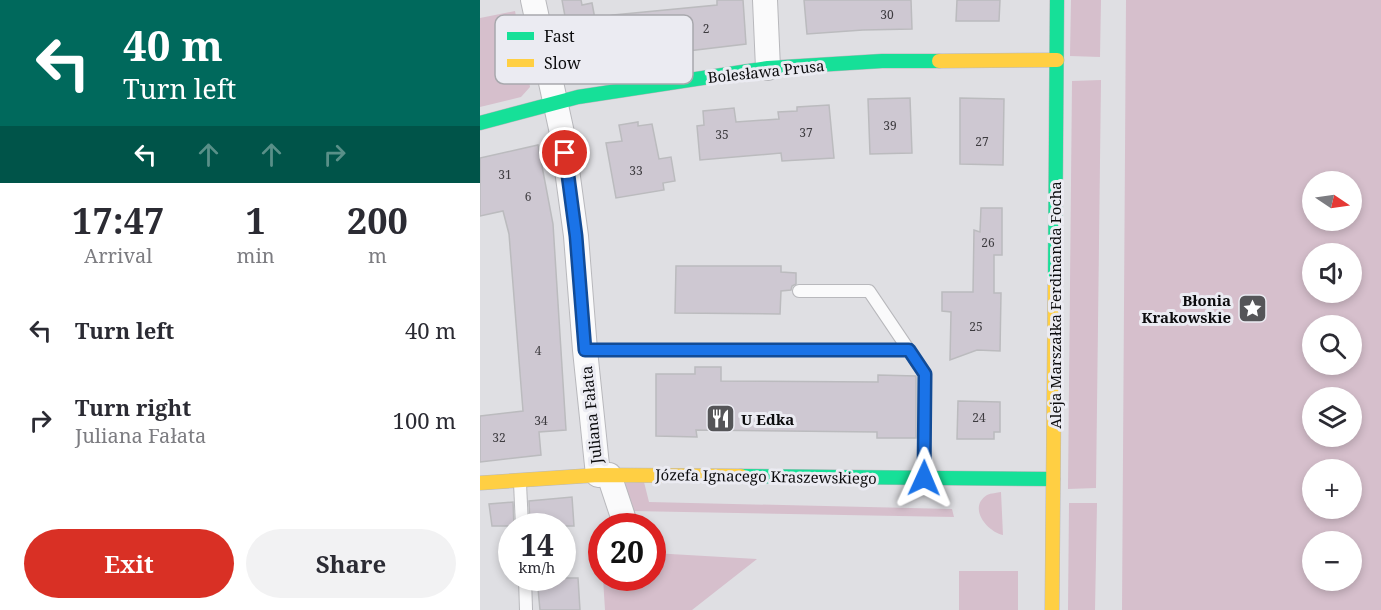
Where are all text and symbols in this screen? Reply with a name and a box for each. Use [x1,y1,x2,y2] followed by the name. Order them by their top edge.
[880,6,894,23] house number: 30
[495,15,693,84] legend
[123,16,223,73] text: 40 m
[703,20,709,37] house number: 2
[24,24,102,102] icon: left
[544,25,575,47] text: Fast
[544,52,581,74] text: Slow
[707,55,825,87] street label: Bolesława Prusa
[123,70,236,107] text: Turn left
[883,117,897,134] house number: 39
[799,124,813,141] house number: 37
[715,126,729,143] house number: 35
[539,127,590,178] pin
[975,133,989,150] house number: 27
[548,136,581,169] icon: arrive
[129,138,162,171] icon: left
[192,138,225,171] icon: ahead
[255,138,288,171] icon: ahead
[318,138,351,171] icon: right
[629,162,643,179] house number: 33
[498,166,512,183] house number: 31
[1302,171,1362,231] north arrow
[1302,171,1362,591] map controls
[1045,181,1065,429] street label: Aleja Marszałka Ferdinanda Focha
[525,188,532,205] house number: 6
[72,196,164,245] text: 17:47
[245,196,266,245] text: 1
[347,196,408,245] text: 200
[981,234,995,251] house number: 26
[84,242,152,269] text: Arrival
[237,242,275,269] text: min
[368,242,387,269] text: m
[1302,243,1362,303] button: sound
[1142,290,1231,327] place label: Błonia Krakowskie
[1236,293,1268,325] place icon: Błonia Krakowskie
[24,314,57,347] icon: left
[75,315,174,345] text: Turn left
[405,315,456,345] text: 40 m
[1302,315,1362,375] button: search
[969,318,983,335] house number: 25
[535,342,542,359] house number: 4
[576,365,606,466] street label: Juliana Fałata
[1302,387,1362,447] button: layers
[75,392,191,422] text: Turn right
[704,403,736,435] restaurant icon: U Edka
[24,404,57,437] icon: right
[393,405,456,435] text: 100 m
[741,409,794,429] place label: U Edka
[972,409,986,426] house number: 24
[534,412,548,429] house number: 34
[75,422,206,449] text: Juliana Fałata
[492,429,506,446] house number: 32
[892,446,956,510] position arrow
[1302,459,1362,519] button: +
[654,464,877,488] street label: Józefa Ignacego Kraszewskiego
[588,513,666,591] speed limit sign: 20
[520,524,554,565] text: 14
[24,529,234,598] button: Exit
[246,529,456,598] button: Share
[1302,531,1362,591] button: −
[519,557,555,577] text: km/h

